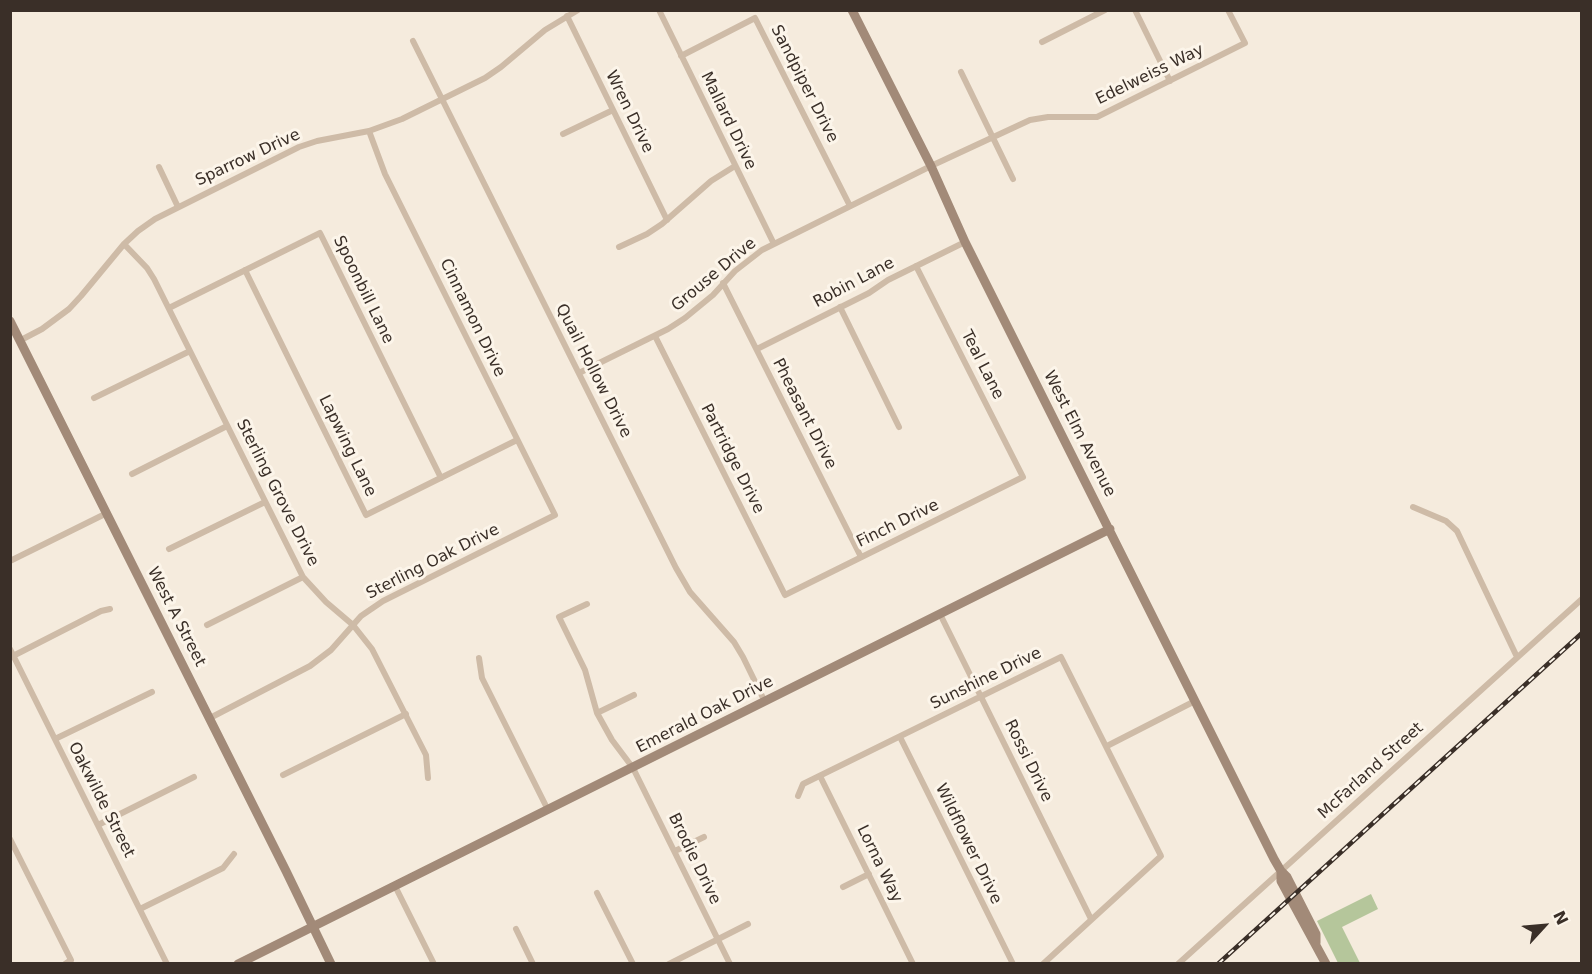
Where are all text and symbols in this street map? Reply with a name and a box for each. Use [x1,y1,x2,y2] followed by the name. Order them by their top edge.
[766,22,842,146] street label: Sandpiper Drive
[1093,41,1207,109] street label: Edelweiss Way
[601,68,657,156] street label: Wren Drive
[696,69,760,173] street label: Mallard Drive
[193,125,303,191] street label: Sparrow Drive
[329,233,397,347] street label: Spoonbill Lane
[668,234,760,316] street label: Grouse Drive
[810,254,898,312] street label: Robin Lane
[435,256,509,380] street label: Cinnamon Drive
[551,301,635,441] street label: Quail Hollow Drive
[956,327,1008,403] street label: Teal Lane
[768,355,840,473] street label: Pheasant Drive
[1039,368,1119,500] street label: West Elm Avenue
[314,392,380,500] street label: Lapwing Lane
[696,401,768,517] street label: Partridge Drive
[232,416,322,570] street label: Sterling Grove Drive
[854,496,942,552] street label: Finch Drive
[363,520,503,604] street label: Sterling Oak Drive
[143,564,209,670] street label: West A Street
[927,644,1045,714] street label: Sunshine Drive
[633,672,777,758] street label: Emerald Oak Drive
[1000,717,1056,805] street label: Rossi Drive
[1314,719,1428,823] street label: McFarland Street
[64,739,138,861] street label: Oakwilde Street
[931,781,1005,907] street label: Wildflower Drive
[664,810,724,908] street label: Brodie Drive
[852,822,906,906] street label: Lorna Way
[1514,896,1574,956] north arrow
[1549,908,1572,928] text: N

